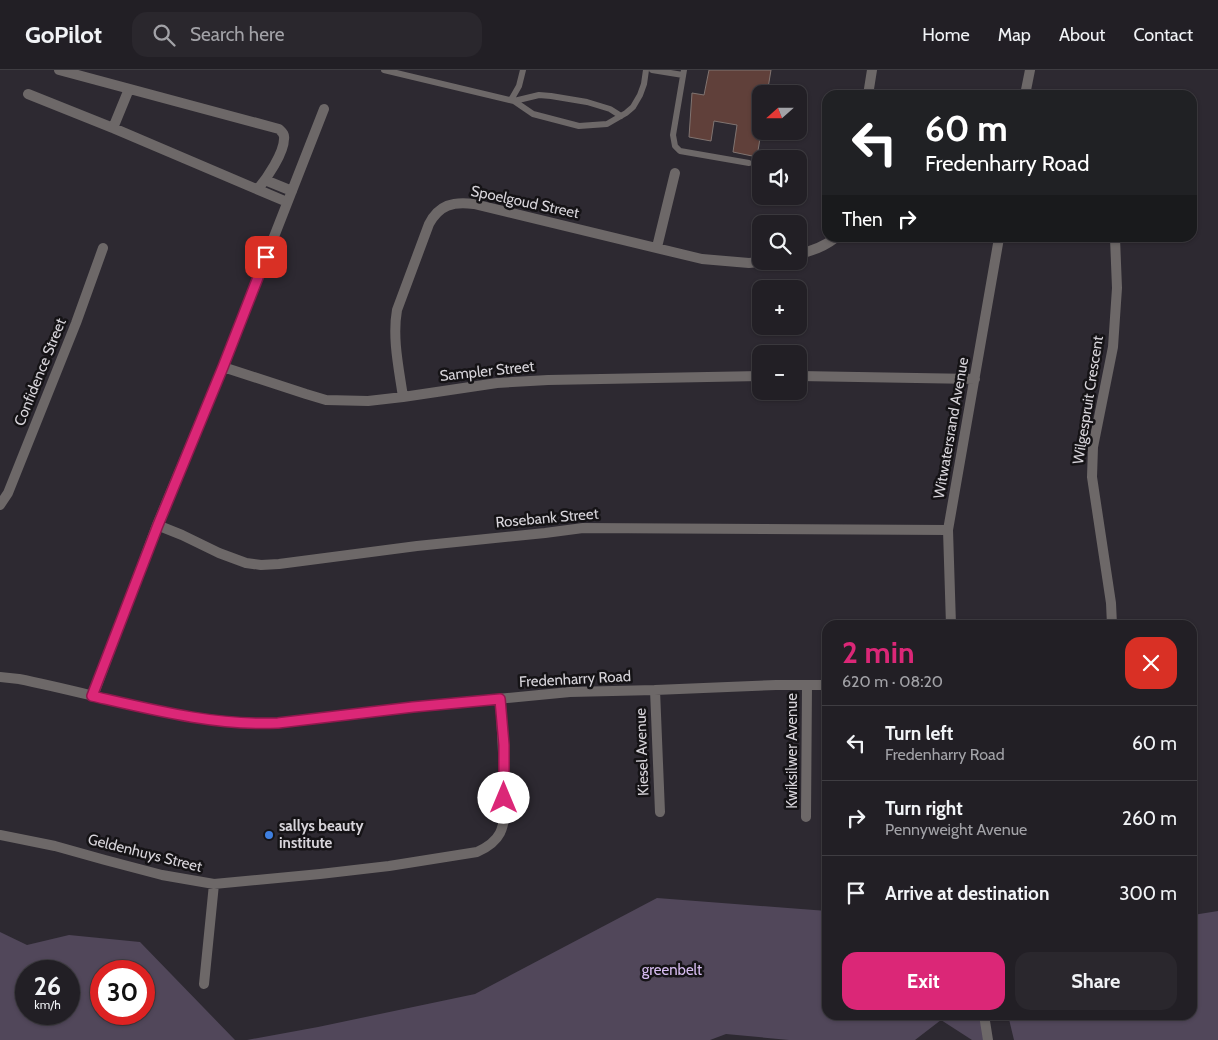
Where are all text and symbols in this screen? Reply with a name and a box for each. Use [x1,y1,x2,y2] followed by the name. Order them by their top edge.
[132,12,482,57] search box
[25,20,102,49] text: GoPilot
[150,21,178,49] icon: search
[190,23,284,46] text: Search here
[922,24,970,46] text: Home
[998,24,1031,46] text: Map
[1059,24,1105,46] text: About
[1133,24,1193,46] text: Contact
[752,85,808,140] north arrow
[752,85,807,400] map controls
[925,107,1008,150] text: 60 m
[842,110,907,175] icon: left
[752,150,807,205] button: sound
[925,150,1089,177] text: Fredenharry Road
[469,182,581,222] street label: Spoelgoud Street
[893,205,921,233] icon: right
[842,208,883,231] text: Then
[752,215,807,270] button: search
[245,236,287,278] pin
[252,243,280,271] icon: arrive
[752,280,807,335] button: +
[10,316,70,428] street label: Confidence Street
[1069,334,1107,466] street label: Wilgespruit Crescent
[752,345,807,400] button: −
[930,356,972,500] street label: Witwatersrand Avenue
[439,357,535,385] street label: Sampler Street
[495,505,599,531] street label: Rosebank Street
[842,634,914,671] text: 2 min
[1125,637,1177,689] button: close
[519,667,631,691] street label: Fredenharry Road
[842,672,943,691] text: 620 m · 08:20
[783,693,801,809] street label: Kwiksilwer Avenue
[631,707,653,796] street label: Kiesel Avenue
[885,722,953,745] text: Turn left
[842,729,870,757] icon: left
[1132,732,1177,755] text: 60 m
[885,745,1005,764] text: Fredenharry Road
[477,771,529,823] position arrow
[885,797,963,820] text: Turn right
[842,804,870,832] icon: right
[1122,807,1177,830] text: 260 m
[279,817,364,852] place label: sallys beauty institute
[885,820,1027,839] text: Pennyweight Avenue
[263,829,275,841] marker: sallys beauty institute
[86,830,204,876] street label: Geldenhuys Street
[842,879,870,907] icon: arrive
[885,882,1049,905] text: Arrive at destination
[1119,882,1177,905] text: 300 m
[842,952,1005,1010] button: Exit
[1015,952,1177,1010] button: Share
[90,960,155,1025] speed limit sign: 30
[642,961,702,979] park label: greenbelt
[34,971,61,1001] text: 26
[34,997,61,1012] text: km/h

